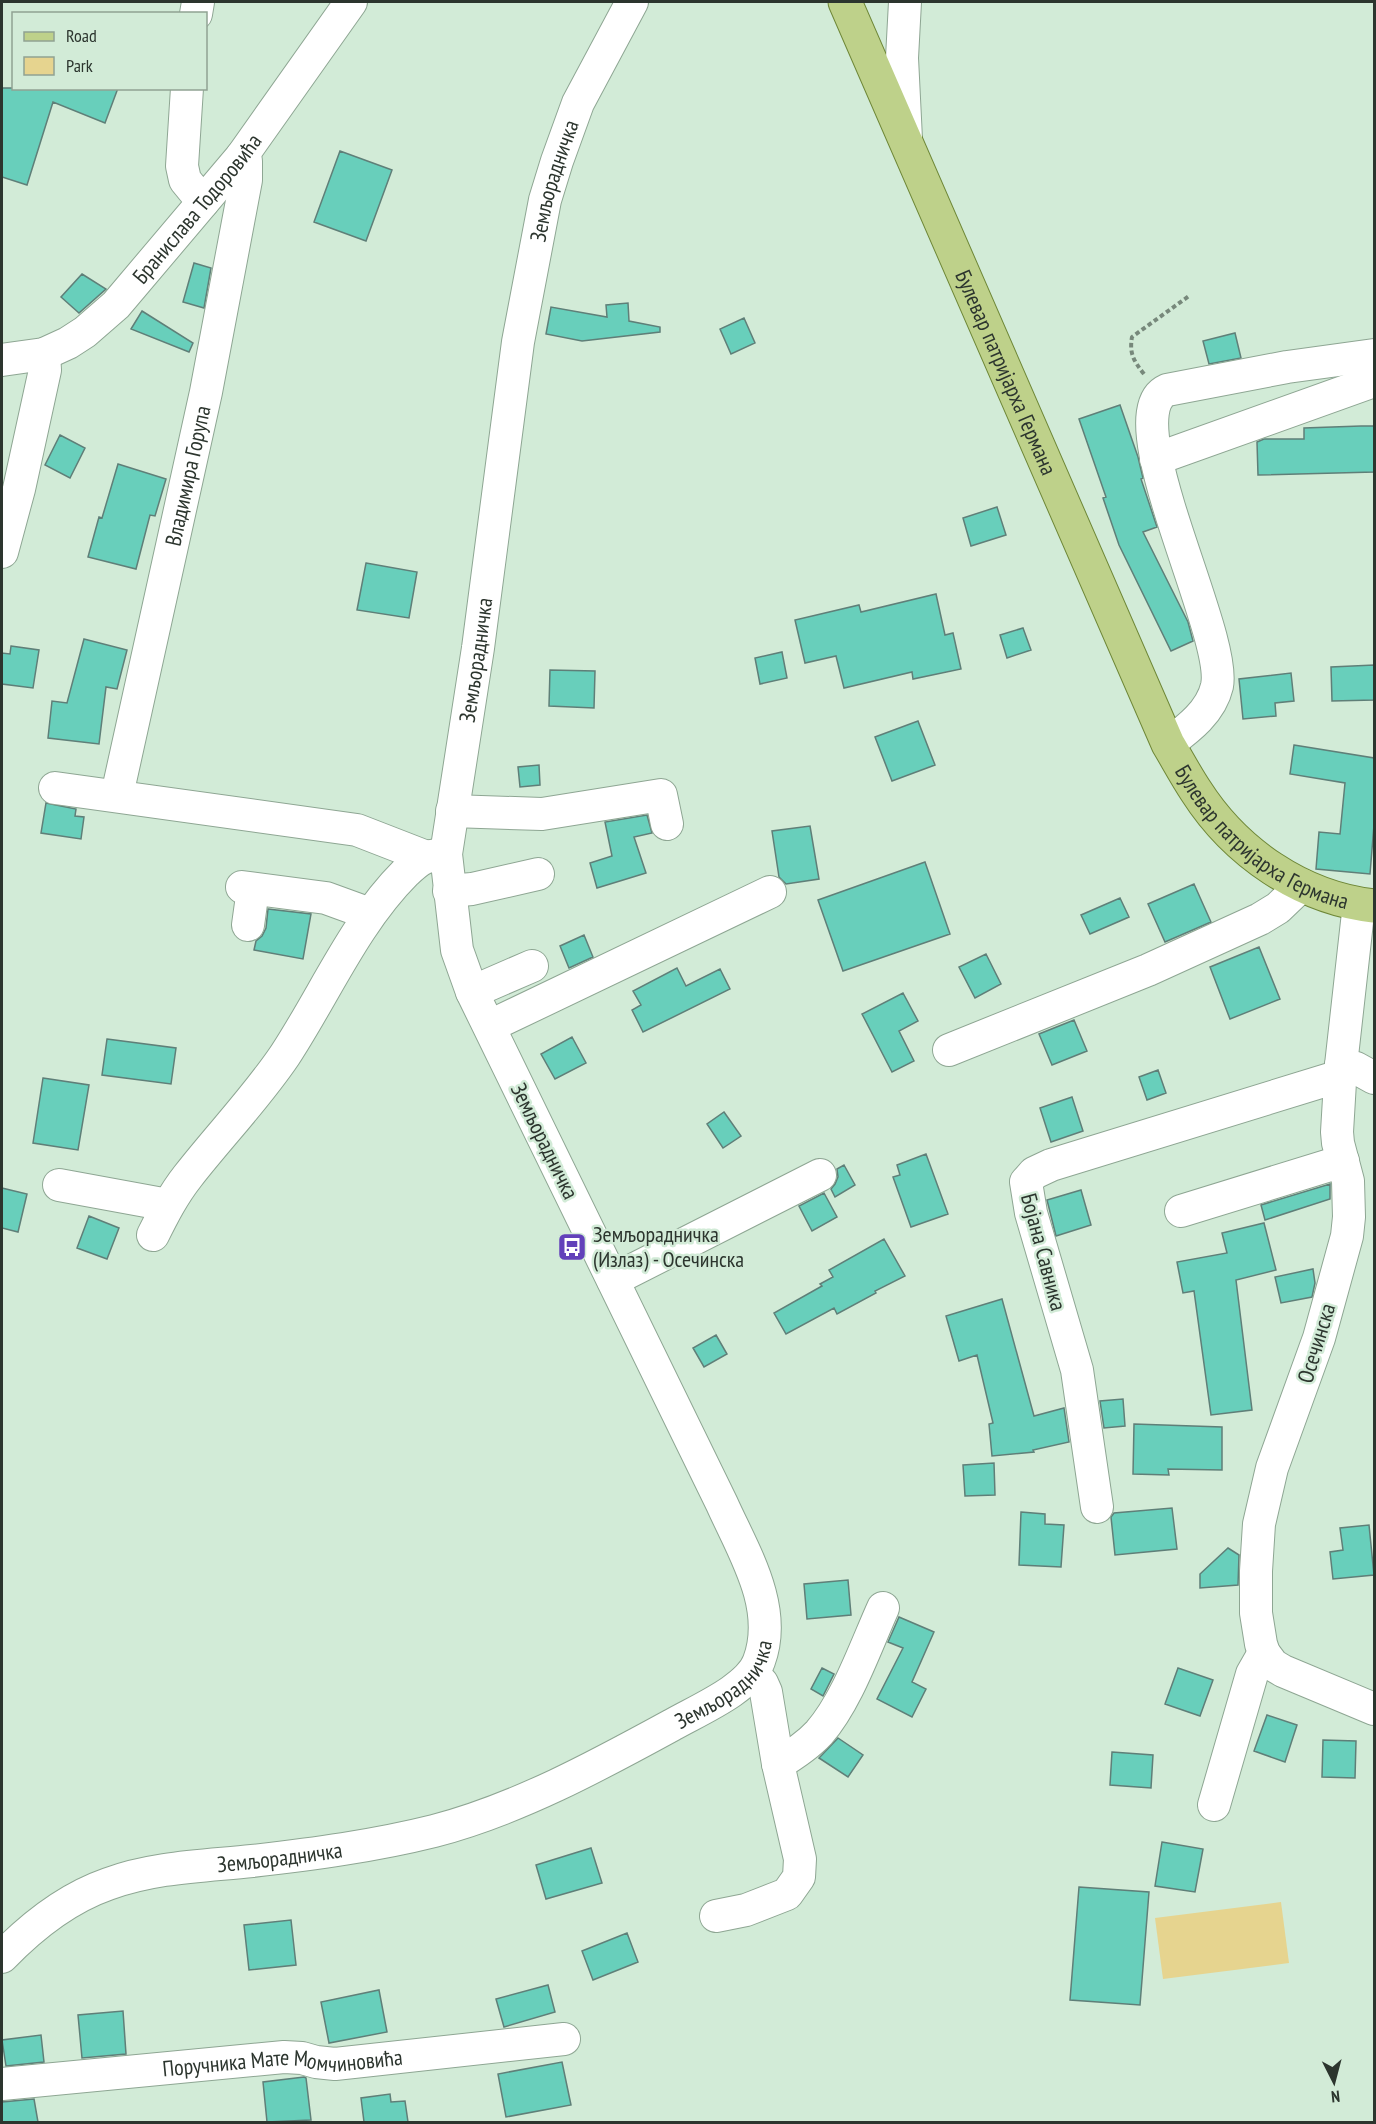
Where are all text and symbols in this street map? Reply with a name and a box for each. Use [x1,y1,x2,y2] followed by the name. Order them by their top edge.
[12,12,207,90] legend
[66,24,97,47] text: Road
[66,54,93,77] text: Park
[523,116,585,244] street label: Земљорадничка
[126,128,267,289] street label: Бранислава Тодоровића
[949,266,1063,479] street label: Булевар патријарха Германа
[158,403,217,549] street label: Владимира Горупа
[453,596,498,724] street label: Земљорадничка
[1169,760,1352,915] street label: Булевар патријарха Германа
[505,1078,585,1204] street label: Земљорадничка
[1015,1190,1073,1314] street label: Бојана Савника
[593,1220,744,1273] place label: Земљорадничка (Излаз) - Осечинска
[556,1231,588,1263] bus stop icon: Земљорадничка (Излаз) - Осечинска
[1291,1300,1341,1386] street label: Осечинска
[670,1638,778,1735] street label: Земљорадничка
[216,1835,344,1878] street label: Земљорадничка
[161,2043,404,2083] street label: Поручника Мате Момчиновића
[1304,2052,1364,2112] north arrow
[1330,2087,1341,2107] text: N

